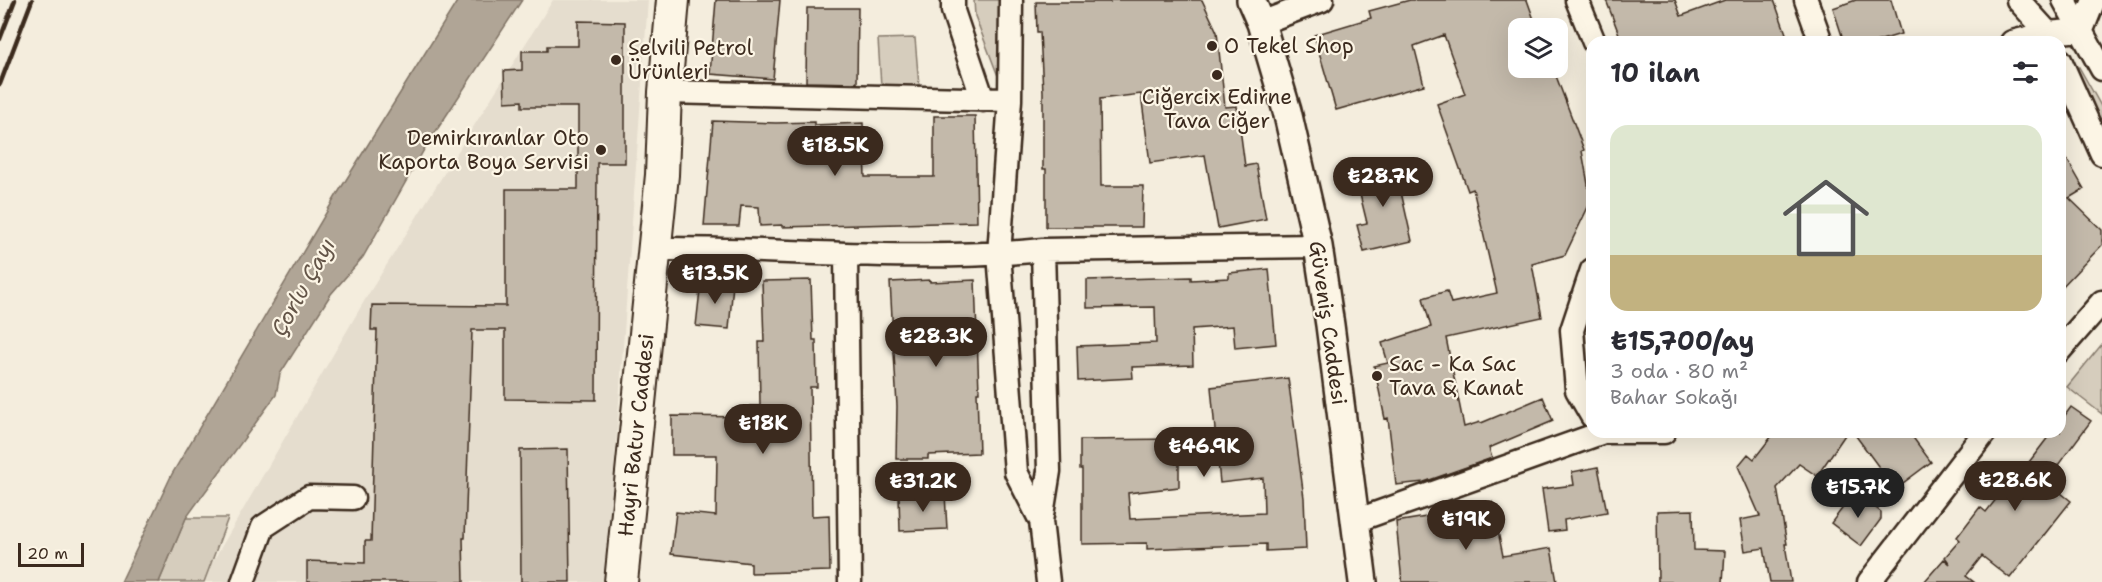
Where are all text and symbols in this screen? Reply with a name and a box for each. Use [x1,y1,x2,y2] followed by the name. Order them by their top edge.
[1508,18,1568,78] map controls
[1508,18,1568,78] button: layers
[1224,32,1354,60] place label: O Tekel Shop
[628,34,754,86] place label: Selvili Petrol Ürünleri
[1205,39,1219,53] marker: O Tekel Shop
[609,53,623,67] marker: Selvili Petrol Ürünleri
[1610,55,1700,90] text: 10 ilan
[2009,56,2042,89] icon: filters
[1210,68,1224,82] marker: Ciğercix Edirne Tava Ciğer
[1142,83,1292,135] place label: Ciğercix Edirne Tava Ciğer
[378,124,589,176] place label: Demirkıranlar Oto Kaporta Boya Servisi
[786,126,884,177] pin: ₺18.5K
[801,132,869,158] text: ₺18.5K
[594,143,608,157] marker: Demirkıranlar Oto Kaporta Boya Servisi
[1334,157,1432,208] pin: ₺28.7K
[1347,163,1419,189] text: ₺28.7K
[1772,164,1880,272] icon: home
[264,233,342,341] water label: Çorlu Çayı
[1303,239,1353,407] street label: Güveniş Caddesi
[666,254,764,305] pin: ₺13.5K
[681,260,749,286] text: ₺13.5K
[887,317,985,368] pin: ₺28.3K
[899,323,973,349] text: ₺28.3K
[1610,323,1754,358] text: ₺15,700/ay
[611,332,661,538] street label: Hayri Batur Caddesi
[1389,350,1524,402] place label: Sac - Ka Sac Tava & Kanat
[1610,358,1748,384] text: 3 oda · 80 m²
[1370,369,1384,383] marker: Sac - Ka Sac Tava & Kanat
[1610,384,1738,410] text: Bahar Sokağı
[727,404,799,455] pin: ₺18K
[738,410,788,436] text: ₺18K
[1155,427,1253,478] pin: ₺46.9K
[1168,433,1240,459] text: ₺46.9K
[1966,461,2064,512] pin: ₺28.6K
[874,462,972,513] pin: ₺31.2K
[1978,467,2052,493] text: ₺28.6K
[889,468,957,494] text: ₺31.2K
[1809,468,1907,519] pin: ₺15.7K
[1825,474,1891,500] text: ₺15.7K
[1430,500,1502,551] pin: ₺19K
[1441,506,1491,532] text: ₺19K
[18,540,84,568] scale bar
[27,543,68,564] text: 20 m

